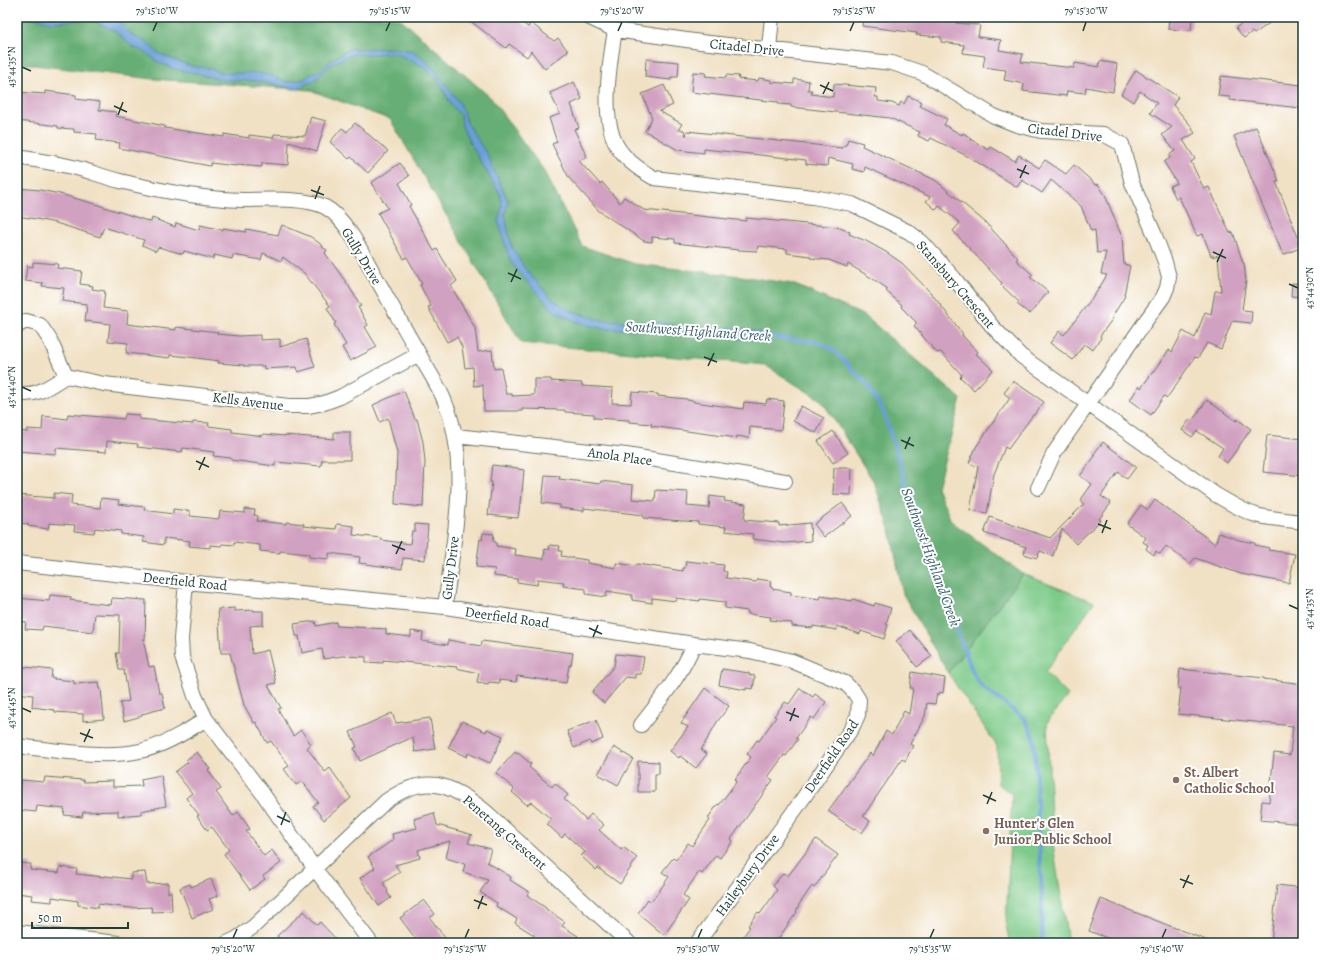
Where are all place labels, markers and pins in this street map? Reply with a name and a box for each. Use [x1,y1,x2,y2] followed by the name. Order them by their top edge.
[1184,763,1274,798] place label: St. Albert Catholic School
[1171,775,1181,785] marker: St. Albert Catholic School
[994,814,1112,849] place label: Hunter's Glen Junior Public School
[981,826,991,836] marker: Hunter's Glen Junior Public School

